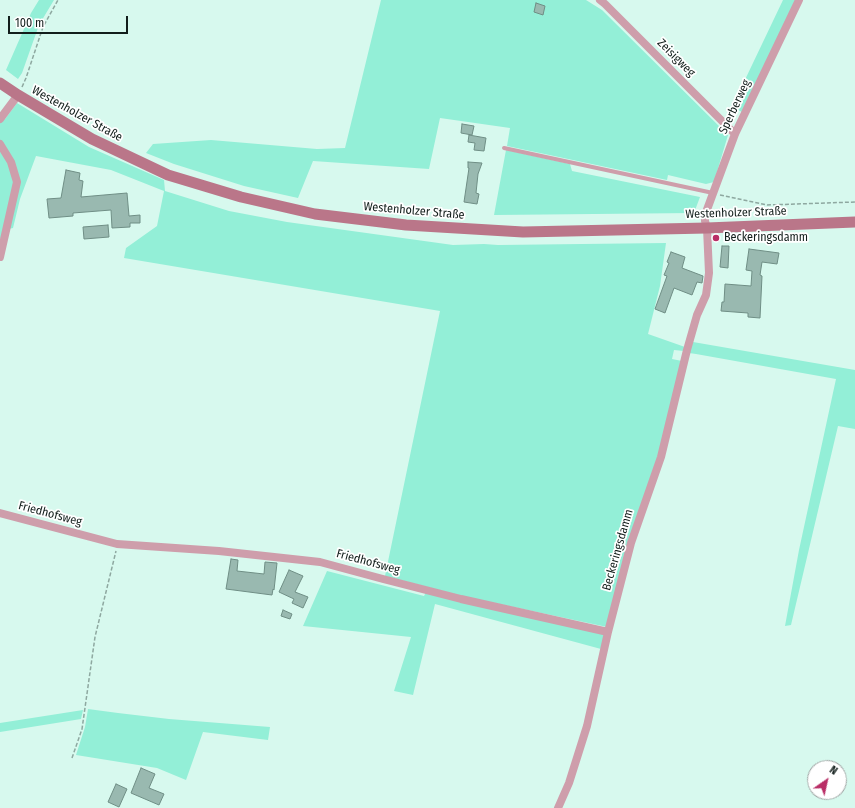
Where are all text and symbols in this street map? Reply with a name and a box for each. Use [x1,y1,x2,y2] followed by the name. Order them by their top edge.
[10,8,130,34] scale bar
[15,16,44,30] text: 100 m
[654,36,698,80] street label: Zeisigweg
[716,78,754,136] street label: Sperberweg
[29,83,125,145] street label: Westenholzer Straße
[363,199,465,223] street label: Westenholzer Straße
[685,204,787,222] street label: Westenholzer Straße
[724,231,808,245] place label: Beckeringsdamm
[711,233,721,243] marker: Beckeringsdamm
[17,499,83,529] street label: Friedhofsweg
[599,508,637,592] street label: Beckeringsdamm
[335,547,401,577] street label: Friedhofsweg
[807,760,847,800] north arrow
[827,763,840,778] text: N

